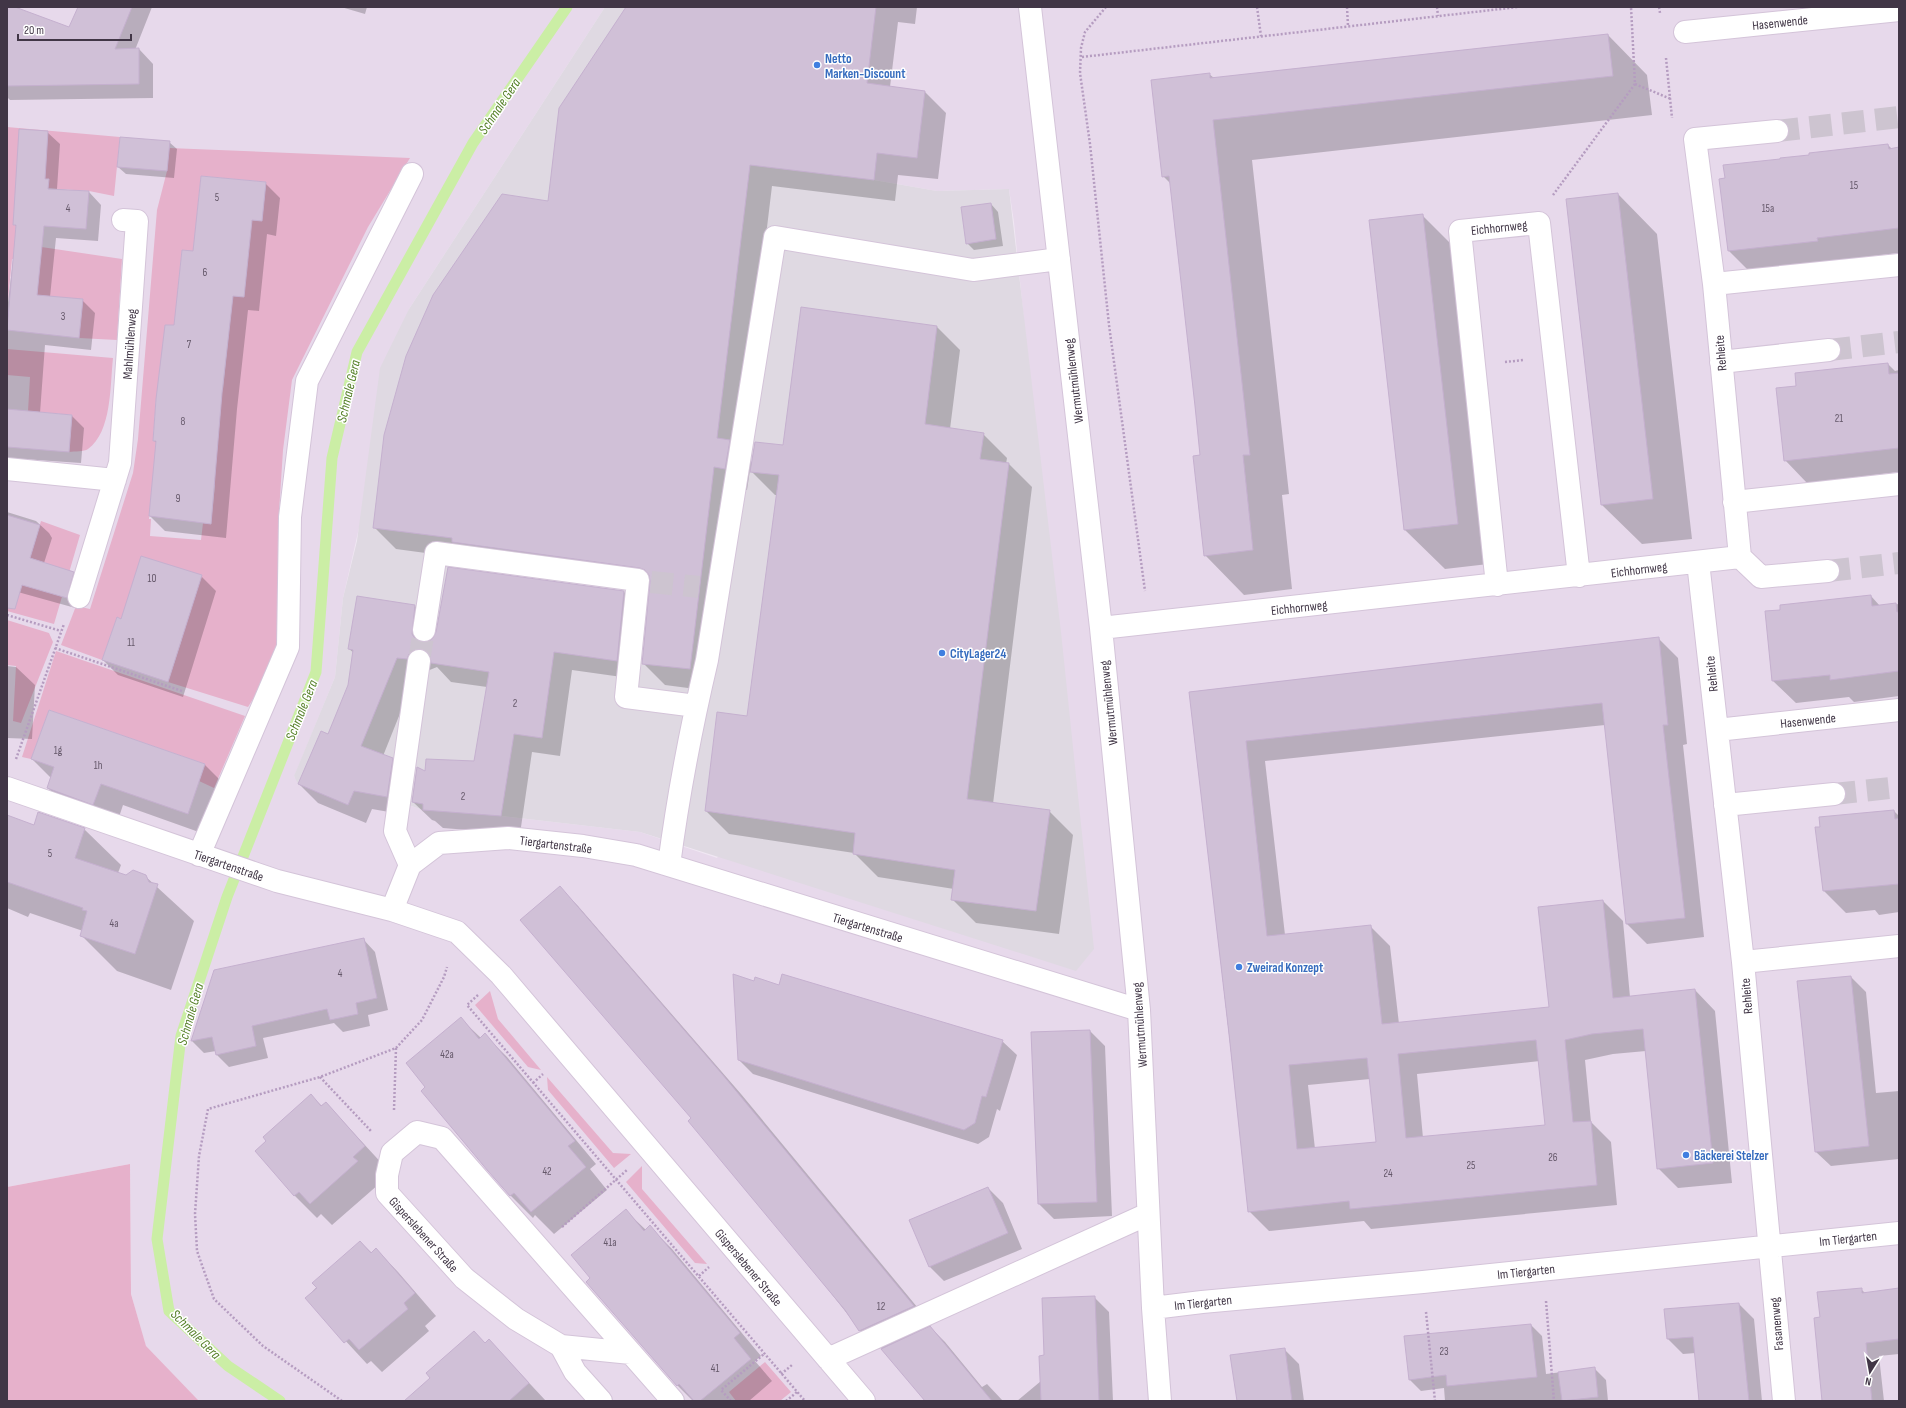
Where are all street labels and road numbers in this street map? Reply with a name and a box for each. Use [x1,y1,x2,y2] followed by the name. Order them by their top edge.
[1752,12,1809,34] street label: Hasenwende
[1470,217,1528,239] street label: Eichhornweg
[120,308,140,380] street label: Mahlmühlenweg
[1711,334,1731,371] street label: Rehleite
[1061,338,1087,424] street label: Wermutmühlenweg
[1610,559,1668,581] street label: Eichhornweg
[1270,597,1328,619] street label: Eichhornweg
[1702,655,1722,693] street label: Rehleite
[1097,660,1121,746] street label: Wermutmühlenweg
[1780,710,1837,732] street label: Hasenwende
[519,833,593,857] street label: Tiergartenstraße
[192,847,266,885] street label: Tiergartenstraße
[831,910,905,946] street label: Tiergartenstraße
[1737,977,1757,1014] street label: Rehleite
[1129,982,1151,1068] street label: Wermutmühlenweg
[385,1194,461,1276] street label: Gisperslebener Straße
[711,1226,785,1310] street label: Gisperslebener Straße
[1818,1228,1878,1250] street label: Im Tiergarten
[1496,1261,1556,1283] street label: Im Tiergarten
[1173,1292,1233,1314] street label: Im Tiergarten
[1767,1297,1787,1351] street label: Fasanenweg

